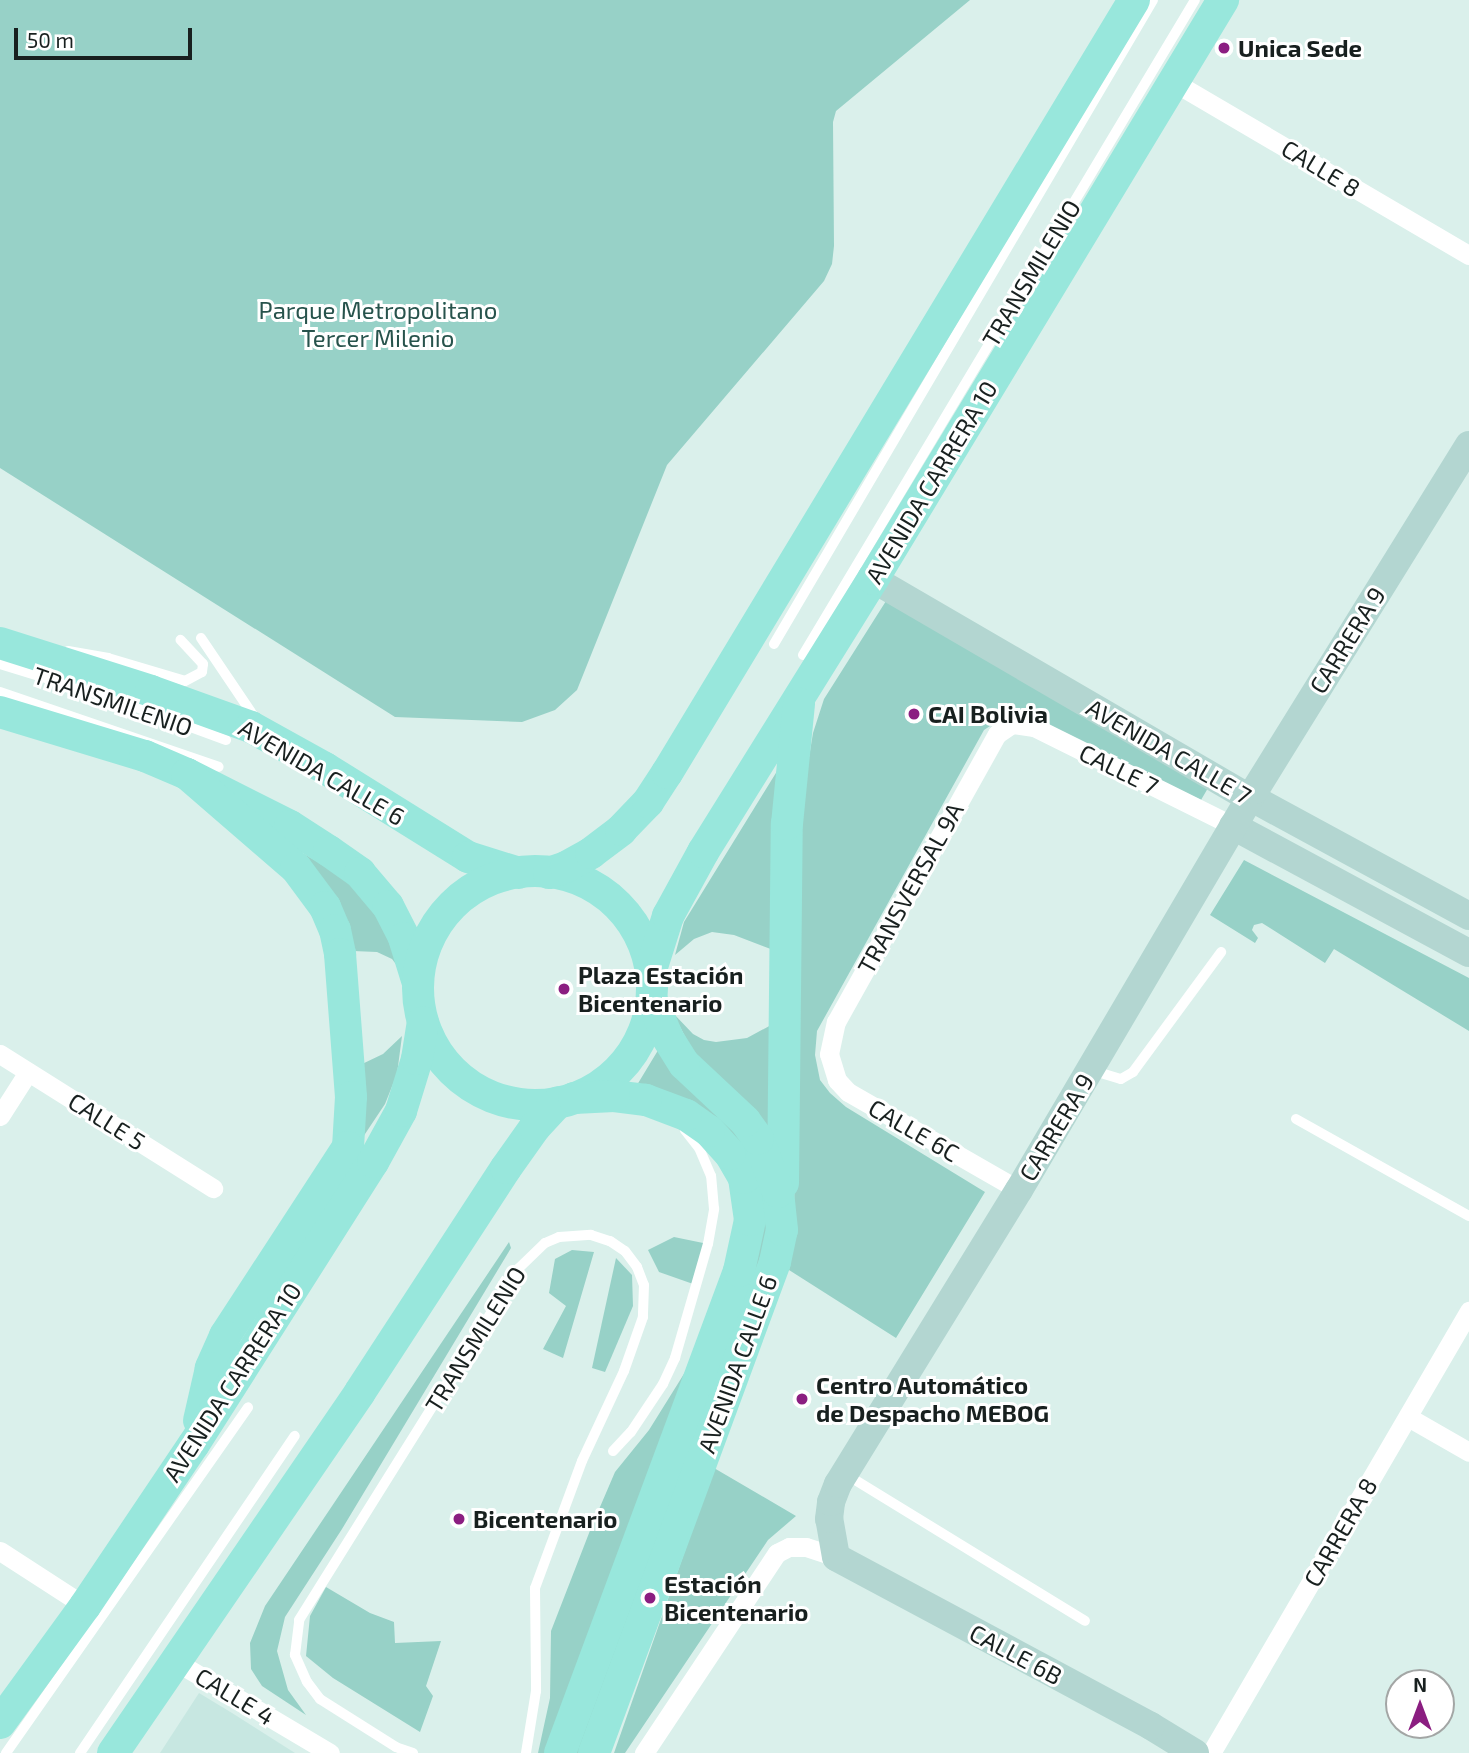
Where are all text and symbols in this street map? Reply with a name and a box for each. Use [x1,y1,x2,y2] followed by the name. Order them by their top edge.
[18,14,196,58] scale bar
[27,27,74,52] text: 50 m
[1238,34,1362,62] place label: Unica Sede
[1216,40,1232,56] marker: Unica Sede
[1276,133,1366,203] street label: CALLE 8
[976,194,1086,352] street label: TRANSMILENIO
[259,296,497,352] park label: Parque Metropolitano Tercer Milenio
[859,375,1003,589] street label: AVENIDA CARRERA 10
[1303,581,1391,699] street label: CARRERA 9
[30,660,196,742] street label: TRANSMILENIO
[1081,692,1257,810] street label: AVENIDA CALLE 7
[928,700,1048,728] place label: CAI Bolivia
[906,706,922,722] marker: CAI Bolivia
[234,713,410,831] street label: AVENIDA CALLE 6
[1075,738,1163,800] street label: CALLE 7
[851,797,969,979] street label: TRANSVERSAL 9A
[578,961,743,1017] place label: Plaza Estación Bicentenario
[556,981,572,997] marker: Plaza Estación Bicentenario
[1013,1068,1099,1186] street label: CARRERA 9
[63,1086,151,1156] street label: CALLE 5
[864,1093,964,1167] street label: CALLE 6C
[419,1261,531,1417] street label: TRANSMILENIO
[691,1271,783,1457] street label: AVENIDA CALLE 6
[157,1277,307,1487] street label: AVENIDA CARRERA 10
[816,1371,1049,1427] place label: Centro Automático de Despacho MEBOG
[794,1391,810,1407] marker: Centro Automático de Despacho MEBOG
[1297,1472,1383,1592] street label: CARRERA 8
[473,1505,618,1533] place label: Bicentenario
[451,1511,467,1527] marker: Bicentenario
[664,1570,809,1626] place label: Estación Bicentenario
[642,1590,658,1606] marker: Estación Bicentenario
[965,1618,1067,1690] street label: CALLE 6B
[190,1661,280,1731] street label: CALLE 4
[1385,1669,1455,1739] north arrow
[1413,1673,1427,1696] text: N

